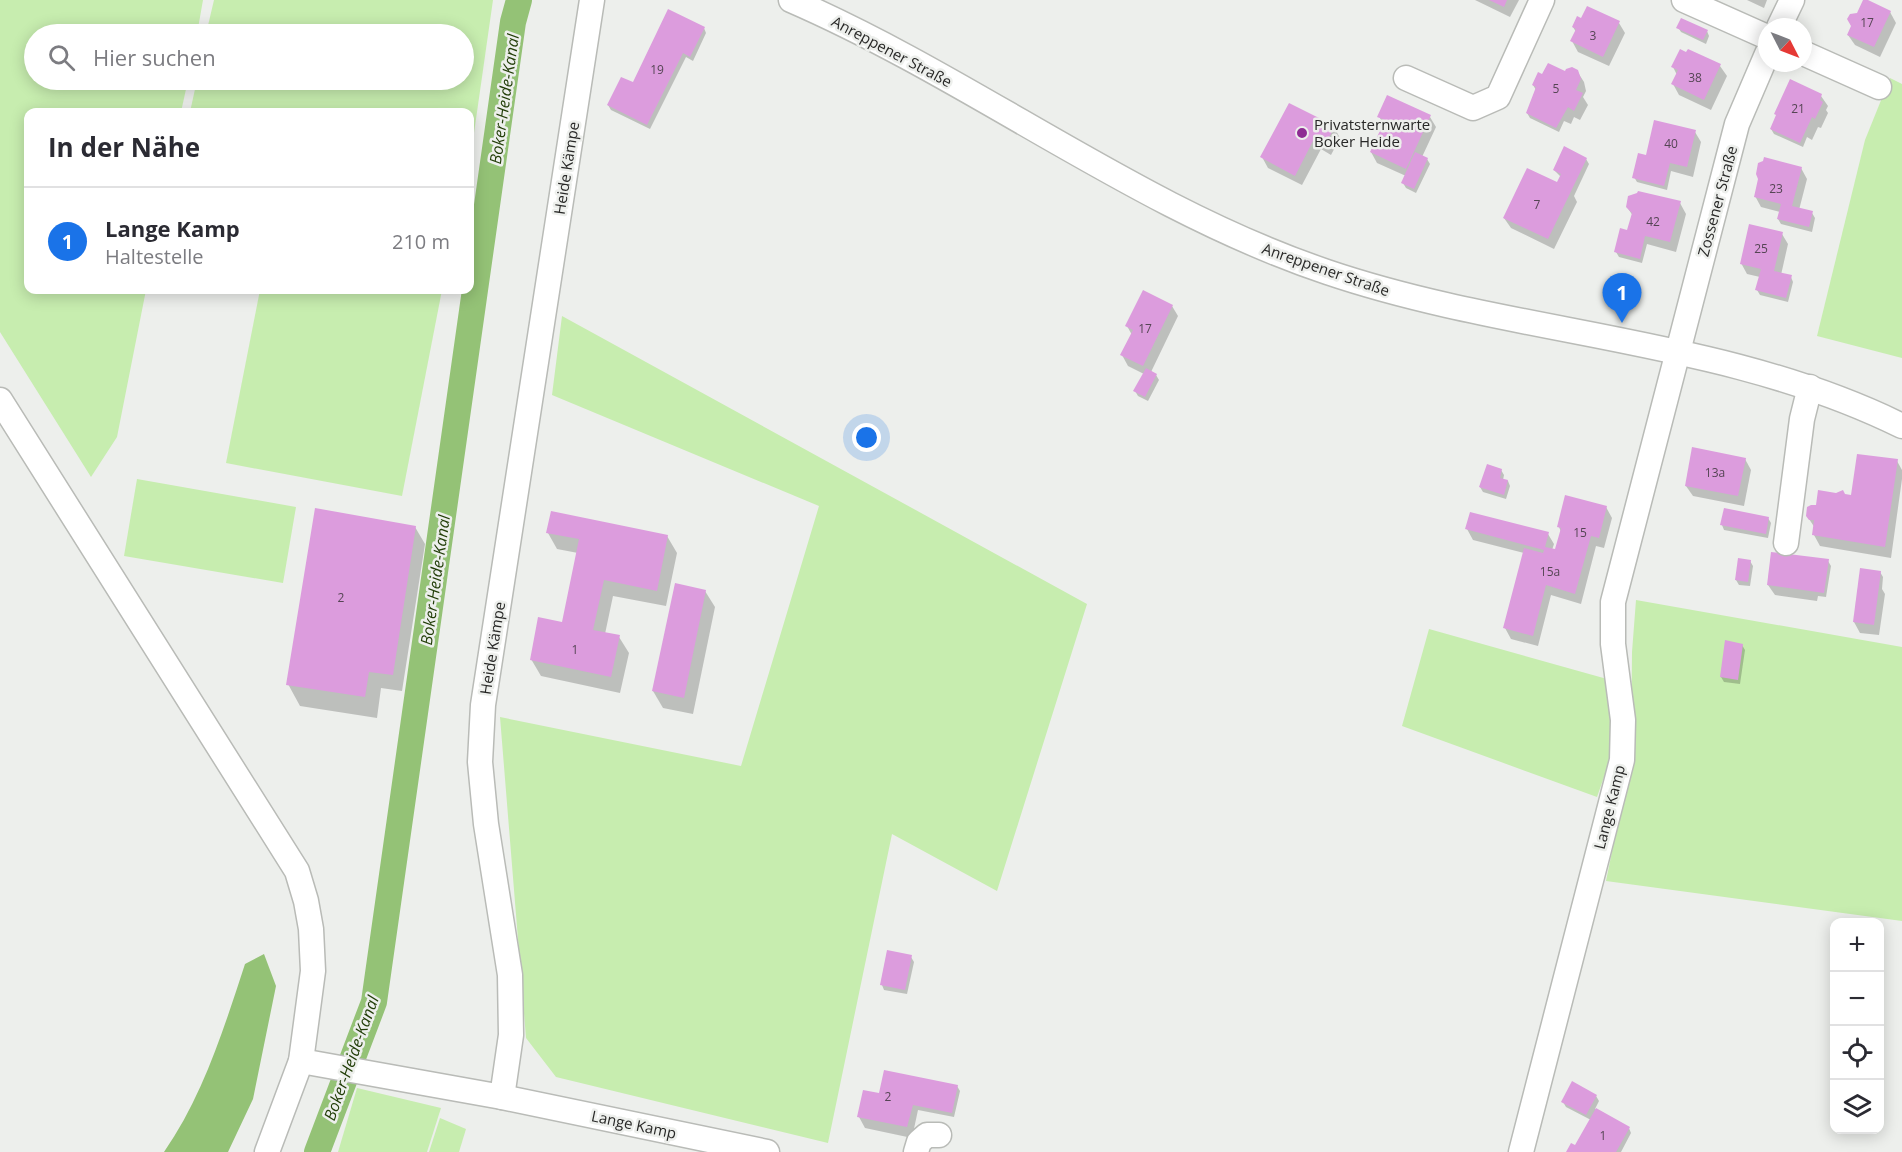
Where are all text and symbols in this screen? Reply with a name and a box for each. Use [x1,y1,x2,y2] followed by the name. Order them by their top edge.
[828,11,956,91] street label: Anreppener Straße
[1860,14,1874,31] house number: 17
[1758,18,1812,72] north arrow
[24,24,474,90] search box
[1590,27,1597,44] house number: 3
[484,32,524,165] water label: Boker-Heide-Kanal
[45,41,78,74] icon: search
[93,42,216,72] text: Hier suchen
[650,61,664,78] house number: 19
[1688,69,1702,86] house number: 38
[1553,80,1560,97] house number: 5
[1791,100,1805,117] house number: 21
[1314,114,1430,151] place label: Privatsternwarte Boker Heide
[549,120,583,216] street label: Heide Kämpe
[1295,126,1309,140] marker: Privatsternwarte Boker Heide
[48,129,200,165] text: In der Nähe
[1664,135,1678,152] house number: 40
[1693,143,1741,259] street label: Zossener Straße
[1769,180,1783,197] house number: 23
[1534,196,1541,213] house number: 7
[105,213,240,243] text: Lange Kamp
[1646,213,1660,230] house number: 42
[62,228,73,255] text: 1
[392,228,450,255] text: 210 m
[1260,238,1392,300] street label: Anreppener Straße
[1754,240,1768,257] house number: 25
[105,243,204,270] text: Haltestelle
[1602,274,1642,323] pin: 1
[1138,320,1152,337] house number: 17
[852,423,881,452] your location
[1705,464,1725,481] house number: 13a
[415,513,455,646] water label: Boker-Heide-Kanal
[1573,524,1587,541] house number: 15
[1540,563,1560,580] house number: 15a
[338,589,345,606] house number: 2
[475,600,509,696] street label: Heide Kämpe
[572,641,578,658] house number: 1
[1589,763,1629,851] street label: Lange Kamp
[1830,918,1884,1134] map controls
[1830,918,1884,972] button: +
[1830,972,1884,1026] button: −
[318,992,384,1123] water label: Boker-Heide-Kanal
[1830,1026,1884,1080] button: locate
[1830,1080,1884,1134] button: layers
[885,1088,892,1105] house number: 2
[590,1105,678,1143] street label: Lange Kamp
[1600,1127,1606,1144] house number: 1

